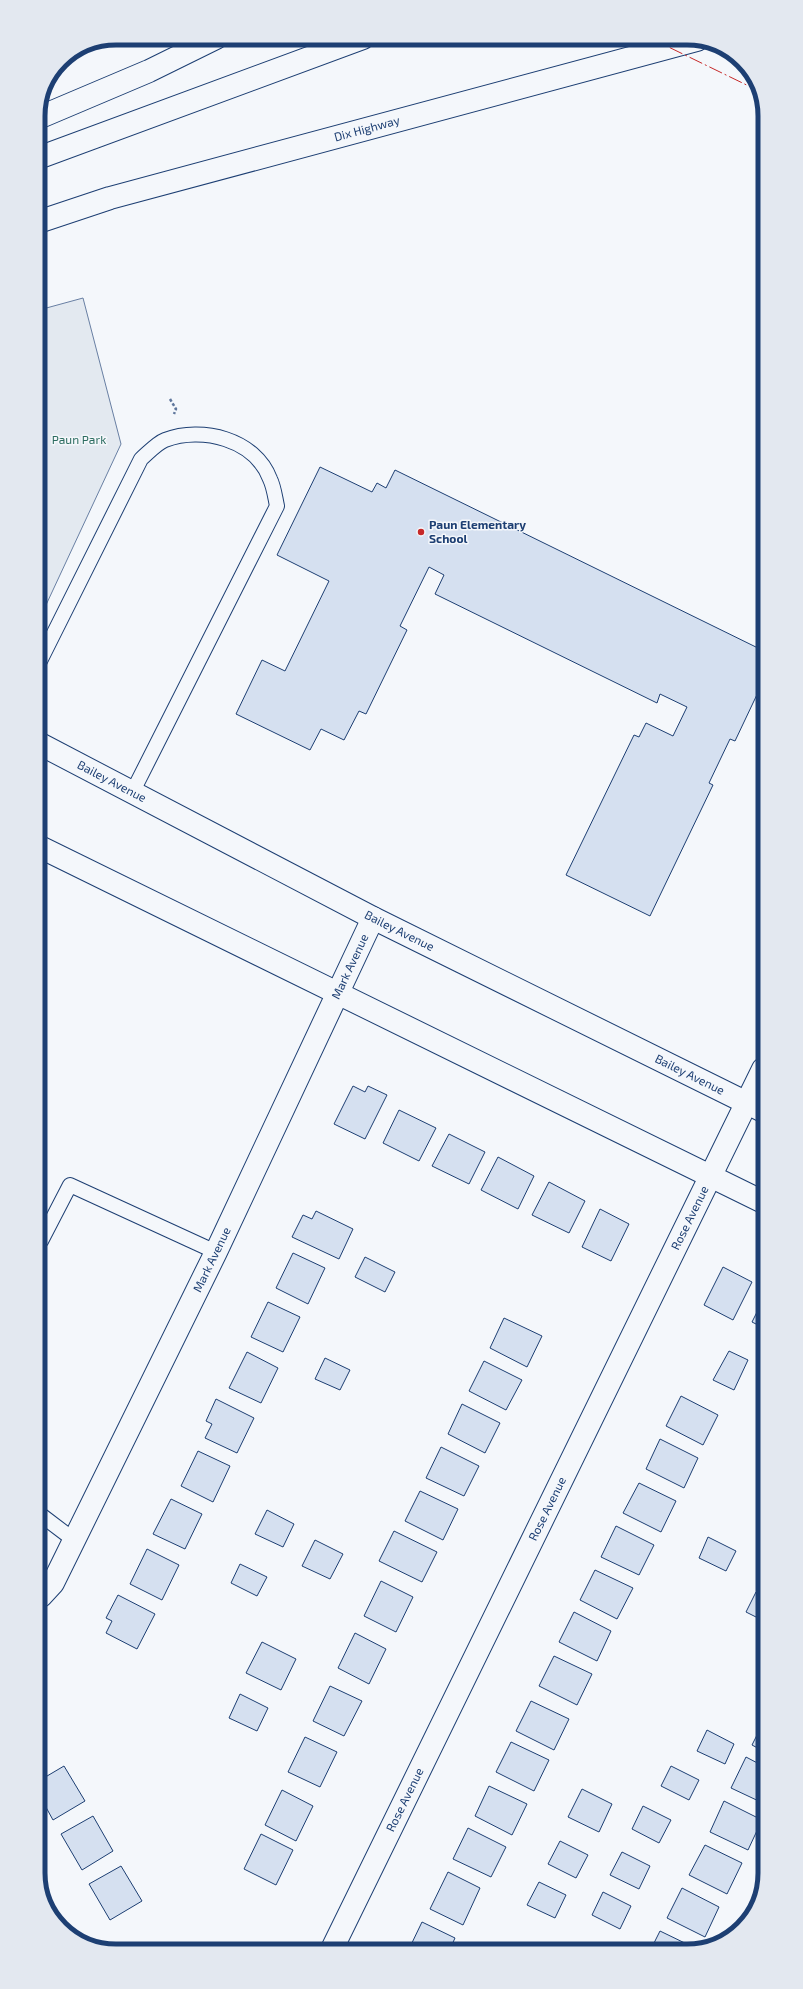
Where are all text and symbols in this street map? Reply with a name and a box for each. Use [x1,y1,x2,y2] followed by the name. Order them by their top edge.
[332,112,402,143] street label: Dix Highway
[52,432,106,446] park label: Paun Park
[429,517,526,545] place label: Paun Elementary School
[416,527,426,537] marker: Paun Elementary School
[75,757,149,804] street label: Bailey Avenue
[363,907,437,953] street label: Bailey Avenue
[328,931,371,1001] street label: Mark Avenue
[653,1051,727,1097] street label: Bailey Avenue
[668,1183,711,1252] street label: Rose Avenue
[189,1224,233,1294] street label: Mark Avenue
[525,1474,568,1543] street label: Rose Avenue
[383,1765,426,1834] street label: Rose Avenue

